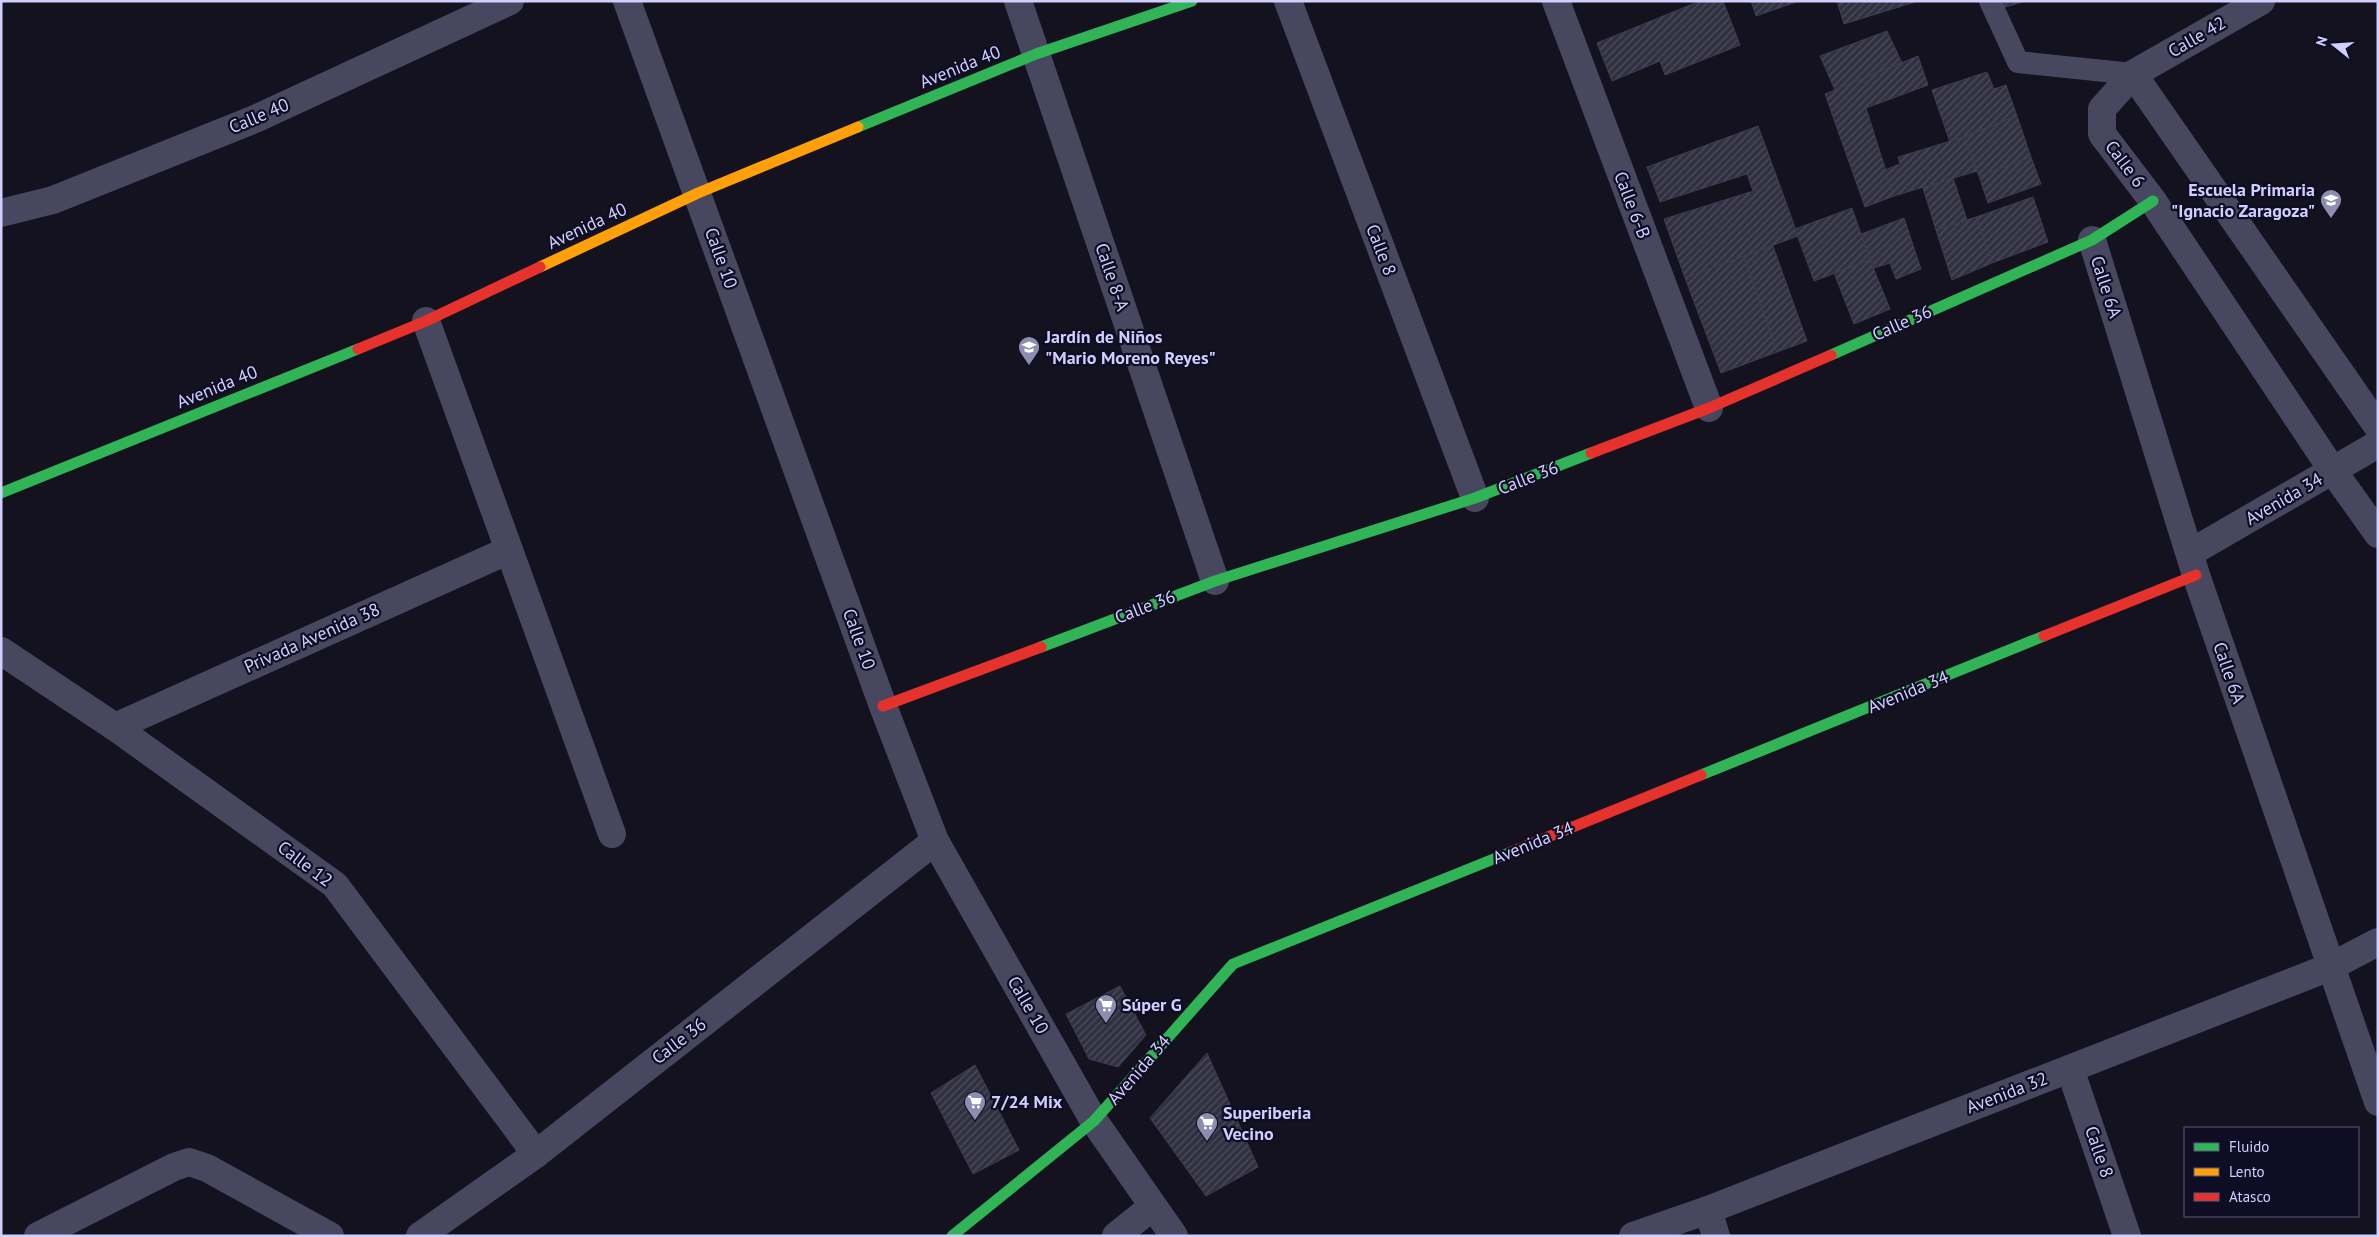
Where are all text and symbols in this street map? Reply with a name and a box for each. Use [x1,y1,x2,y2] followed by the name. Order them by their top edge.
[2164,11,2230,62] street label: Calle 42
[2309,20,2359,70] north arrow
[2312,34,2332,48] text: N
[916,40,1004,93] street label: Avenida 40
[225,93,292,138] street label: Calle 40
[2100,136,2151,192] street label: Calle 6
[1609,168,1656,242] street label: Calle 6-B
[2171,178,2315,222] place label: Escuela Primaria "Ignacio Zaragoza"
[2319,188,2343,219] school or university icon: Escuela Primaria "Ignacio Zaragoza"
[543,197,630,254] street label: Avenida 40
[1361,221,1402,279] street label: Calle 8
[700,224,743,292] street label: Calle 10
[1090,240,1135,314] street label: Calle 8-A
[2086,253,2127,321] street label: Calle 6A
[1868,299,1935,346] street label: Calle 36
[1044,325,1216,369] place label: Jardín de Niños "Mario Moreno Reyes"
[1017,335,1041,366] school or university icon: Jardín de Niños "Mario Moreno Reyes"
[173,360,261,413] street label: Avenida 40
[1494,456,1561,500] street label: Calle 36
[2241,467,2327,530] street label: Avenida 34
[1111,585,1178,629] street label: Calle 36
[240,597,383,678] street label: Privada Avenida 38
[838,605,881,673] street label: Calle 10
[2208,639,2251,707] street label: Calle 6A
[1864,665,1952,718] street label: Avenida 34
[1489,816,1577,869] street label: Avenida 34
[273,835,337,892] street label: Calle 12
[1003,972,1054,1038] street label: Calle 10
[1094,993,1118,1024] supermarket icon: Súper G
[1122,993,1182,1016] place label: Súper G
[647,1012,711,1069] street label: Calle 36
[1102,1030,1175,1109] street label: Avenida 34
[1963,1067,2051,1119] street label: Avenida 32
[963,1090,987,1121] supermarket icon: 7/24 Mix
[991,1090,1063,1113] place label: 7/24 Mix
[1222,1101,1311,1145] place label: Superiberia Vecino
[1195,1111,1219,1142] supermarket icon: Superiberia Vecino
[2080,1123,2119,1181] street label: Calle 8
[2184,1127,2359,1217] legend
[2229,1137,2269,1156] text: Fluido
[2229,1162,2265,1181] text: Lento
[2229,1187,2271,1206] text: Atasco

